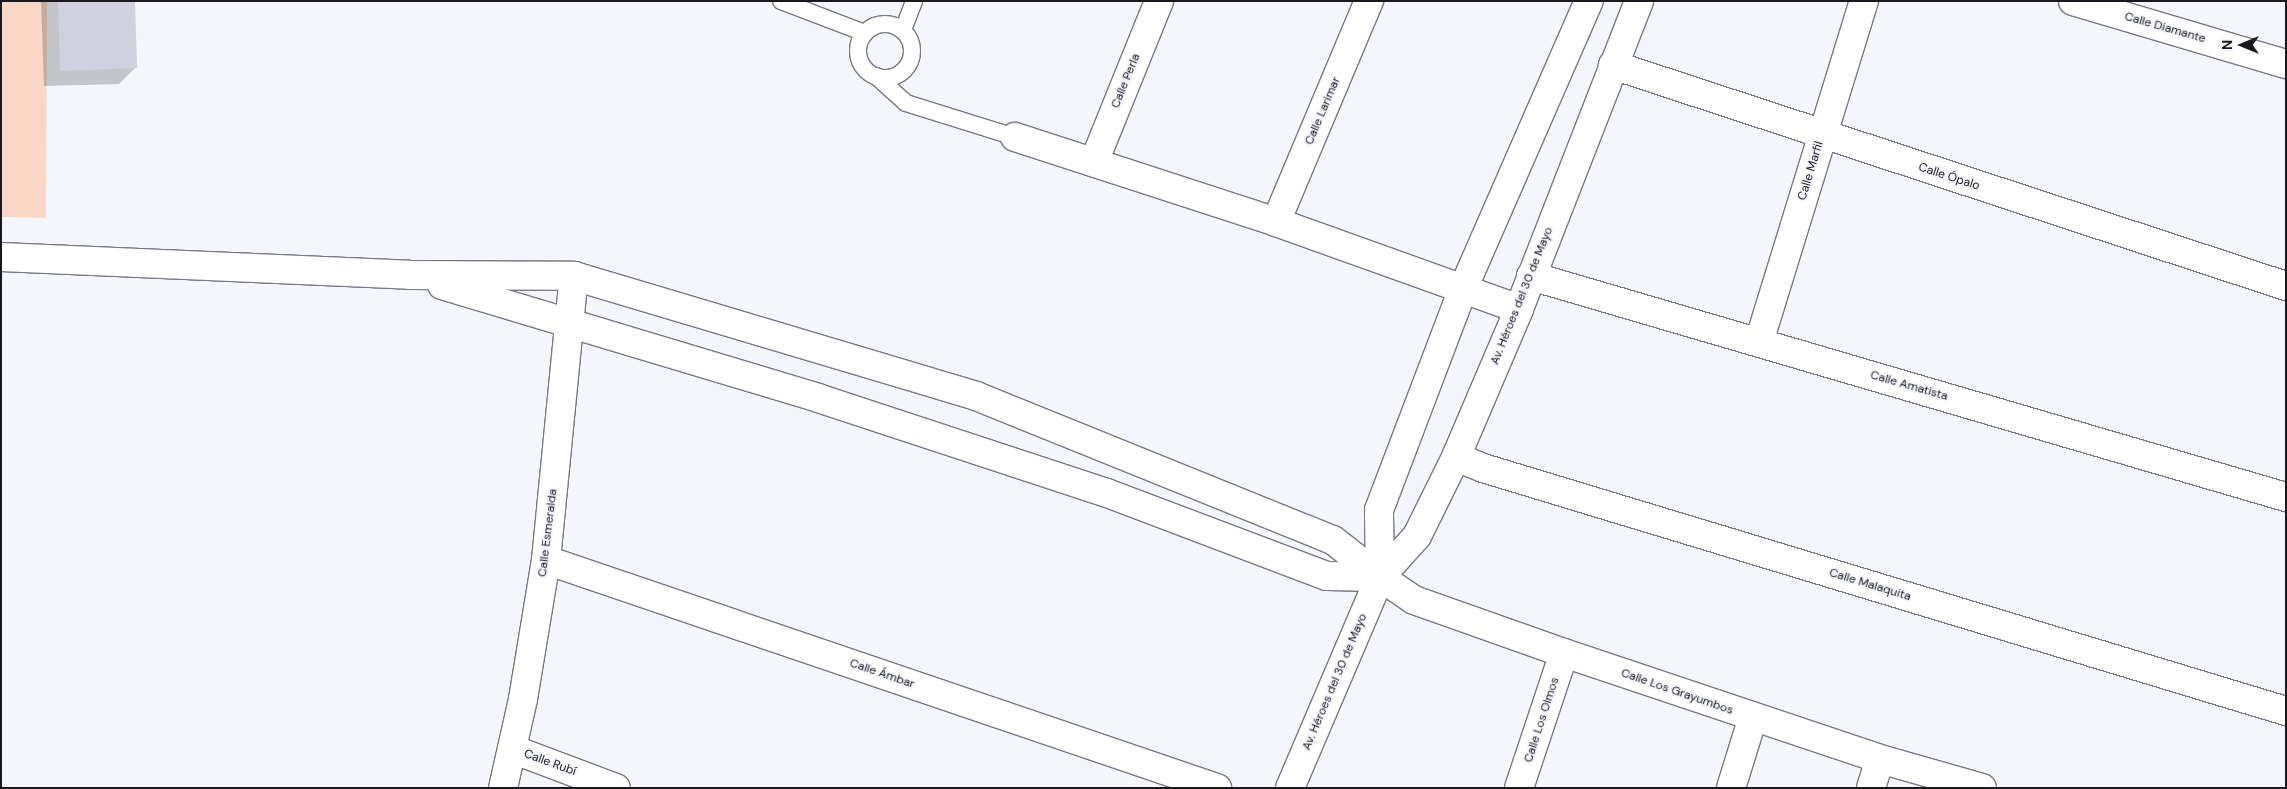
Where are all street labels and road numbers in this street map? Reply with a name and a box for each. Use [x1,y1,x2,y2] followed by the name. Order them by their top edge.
[2123,10,2207,46] street label: Calle Diamante
[1109,52,1143,110] street label: Calle Perla
[1302,75,1344,147] street label: Calle Larimar
[1795,140,1827,202] street label: Calle Marfil
[1917,160,1981,194] street label: Calle Ópalo
[1488,225,1556,367] street label: Av. Héroes del 30 de Mayo
[1869,368,1949,404] street label: Calle Amatista
[535,488,561,578] street label: Calle Esmeralda
[1827,566,1913,604] street label: Calle Malaquita
[1300,612,1370,752] street label: Av. Héroes del 30 de Mayo
[848,656,916,692] street label: Calle Ámbar
[1619,666,1735,718] street label: Calle Los Grayumbos
[1521,676,1563,764] street label: Calle Los Olmos
[522,747,578,779] street label: Calle Rubí

